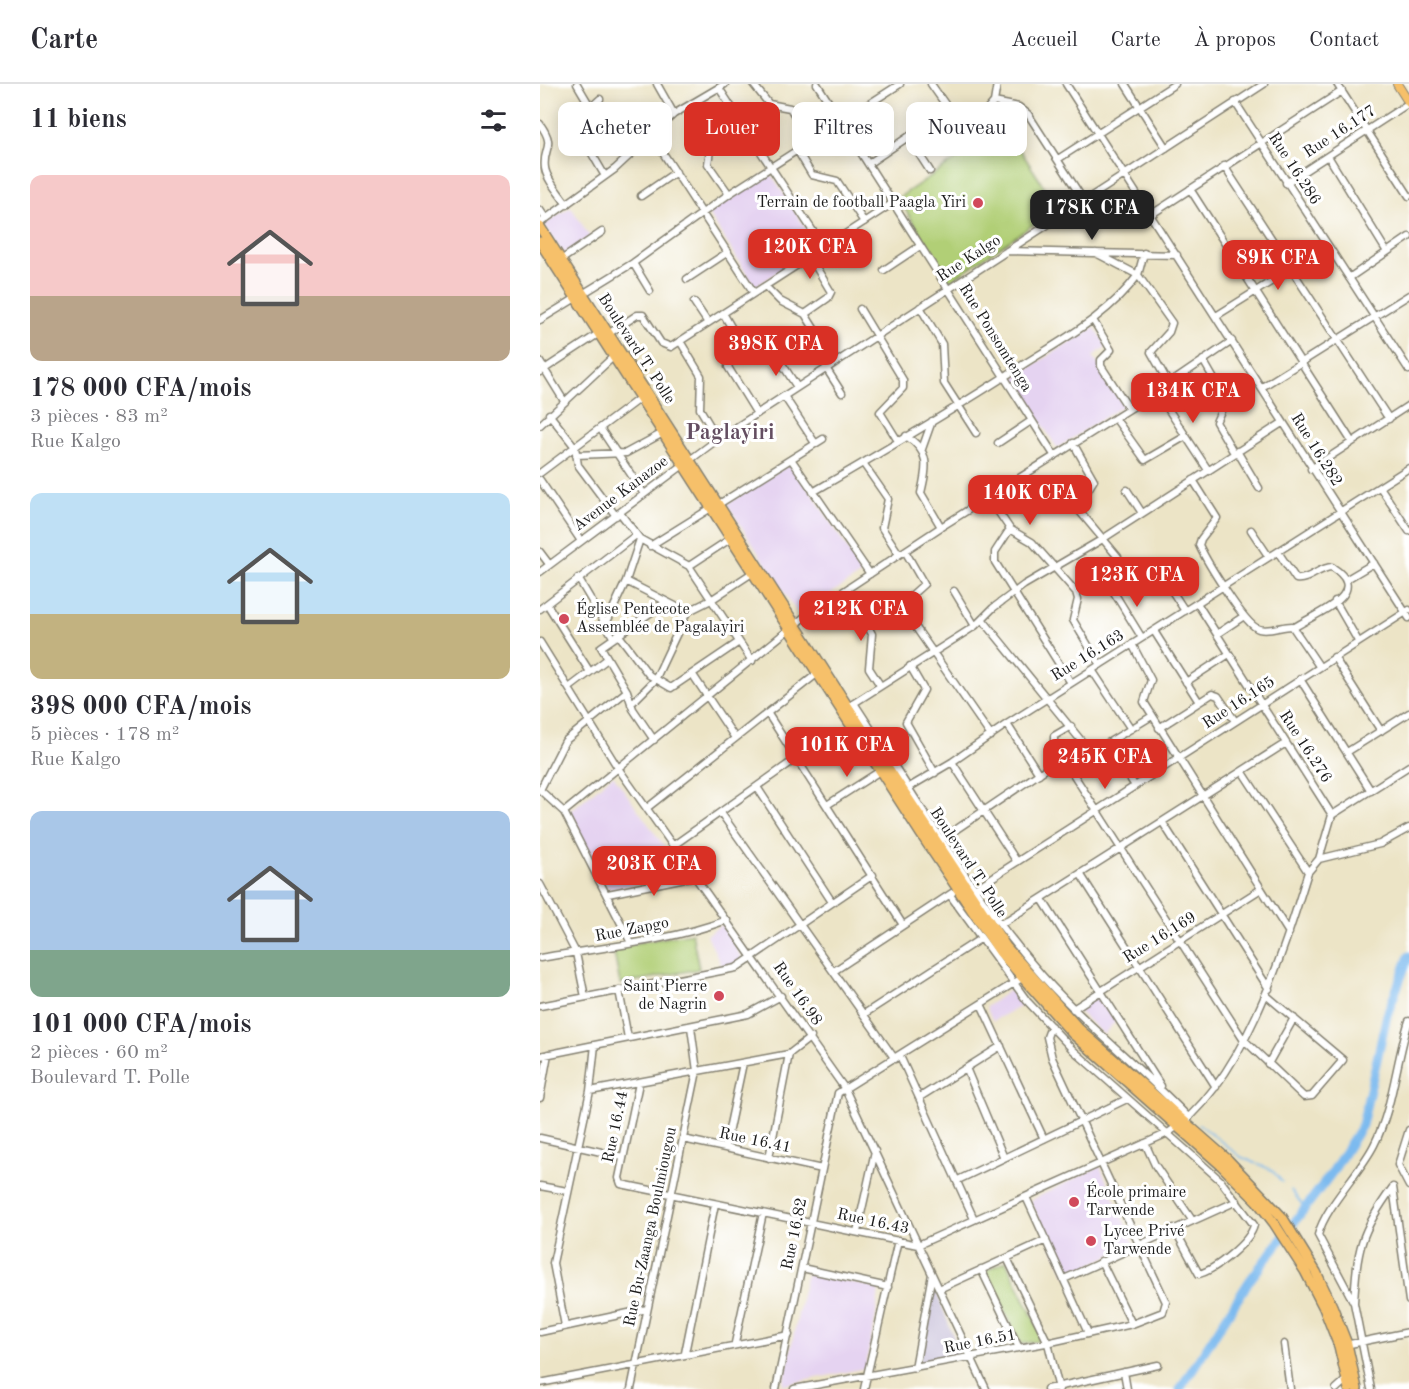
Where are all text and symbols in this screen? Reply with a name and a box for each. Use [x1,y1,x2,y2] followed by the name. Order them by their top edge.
[30,27,98,55] text: Carte
[1011,30,1078,51] text: Accueil
[1111,30,1161,51] text: Carte
[1194,30,1276,51] text: À propos
[1309,30,1379,51] text: Contact
[558,102,672,156] chip: Acheter
[684,102,780,156] chip: Louer
[792,102,894,156] chip: Filtres
[906,102,1027,156] chip: Nouveau
[1301,103,1379,161] street label: Rue 16.177
[477,104,510,137] icon: filters
[30,107,127,133] text: 11 biens
[1265,130,1323,208] street label: Rue 16.286
[1030,190,1154,241] pin: 178K CFA
[757,195,966,211] place label: Terrain de football Paagla Yiri
[971,196,985,210] marker: Terrain de football Paagla Yiri
[1044,199,1140,219] text: 178K CFA
[216,214,324,322] icon: home
[748,229,872,280] pin: 120K CFA
[934,232,1004,286] street label: Rue Kalgo
[762,238,858,258] text: 120K CFA
[1223,240,1333,291] pin: 89K CFA
[1236,249,1320,269] text: 89K CFA
[955,281,1035,395] street label: Rue Ponsomtenga
[594,291,678,407] street label: Boulevard T. Polle
[714,326,838,377] pin: 398K CFA
[728,335,824,355] text: 398K CFA
[1131,373,1255,424] pin: 134K CFA
[30,376,251,402] text: 178 000 CFA/mois
[1145,382,1241,402] text: 134K CFA
[30,407,168,427] text: 3 pièces · 83 m²
[1287,411,1345,489] street label: Rue 16.282
[685,422,775,444] district label: Paglayiri
[30,432,121,452] text: Rue Kalgo
[571,453,671,535] street label: Avenue Kanazoe
[968,475,1092,526] pin: 140K CFA
[982,484,1078,504] text: 140K CFA
[216,532,324,640] icon: home
[1075,557,1199,608] pin: 123K CFA
[1089,566,1185,586] text: 123K CFA
[799,591,923,642] pin: 212K CFA
[576,598,744,636] place label: Église Pentecote Assemblée de Pagalayiri
[813,600,909,620] text: 212K CFA
[557,612,571,626] marker: Église Pentecote Assemblée de Pagalayiri
[1049,627,1127,685] street label: Rue 16.163
[1200,674,1278,732] street label: Rue 16.165
[30,694,251,720] text: 398 000 CFA/mois
[1276,708,1334,786] street label: Rue 16.276
[30,725,179,745] text: 5 pièces · 178 m²
[785,727,909,778] pin: 101K CFA
[799,736,895,756] text: 101K CFA
[1043,739,1167,790] pin: 245K CFA
[1057,748,1153,768] text: 245K CFA
[30,750,121,770] text: Rue Kalgo
[926,805,1010,921] street label: Boulevard T. Polle
[592,846,716,897] pin: 203K CFA
[216,850,324,958] icon: home
[606,855,702,875] text: 203K CFA
[1121,909,1199,967] street label: Rue 16.169
[594,915,670,945] street label: Rue Zapgo
[769,959,825,1029] street label: Rue 16.98
[623,979,707,1013] place label: Saint Pierre de Nagrin
[712,989,726,1003] marker: Saint Pierre de Nagrin
[30,1012,251,1038] text: 101 000 CFA/mois
[30,1043,168,1063] text: 2 pièces · 60 m²
[30,1068,190,1088] text: Boulevard T. Polle
[601,1089,631,1165] street label: Rue 16.44
[622,1125,680,1328] street label: Rue Bu-Zaanga Boulmiougou
[717,1126,793,1156] street label: Rue 16.41
[1086,1181,1186,1219] place label: École primaire Tarwende
[1067,1195,1081,1209] marker: École primaire Tarwende
[780,1196,810,1272] street label: Rue 16.82
[835,1207,911,1237] street label: Rue 16.43
[1103,1224,1184,1258] place label: Lycee Privé Tarwende
[1084,1234,1098,1248] marker: Lycee Privé Tarwende
[942,1327,1018,1357] street label: Rue 16.51

